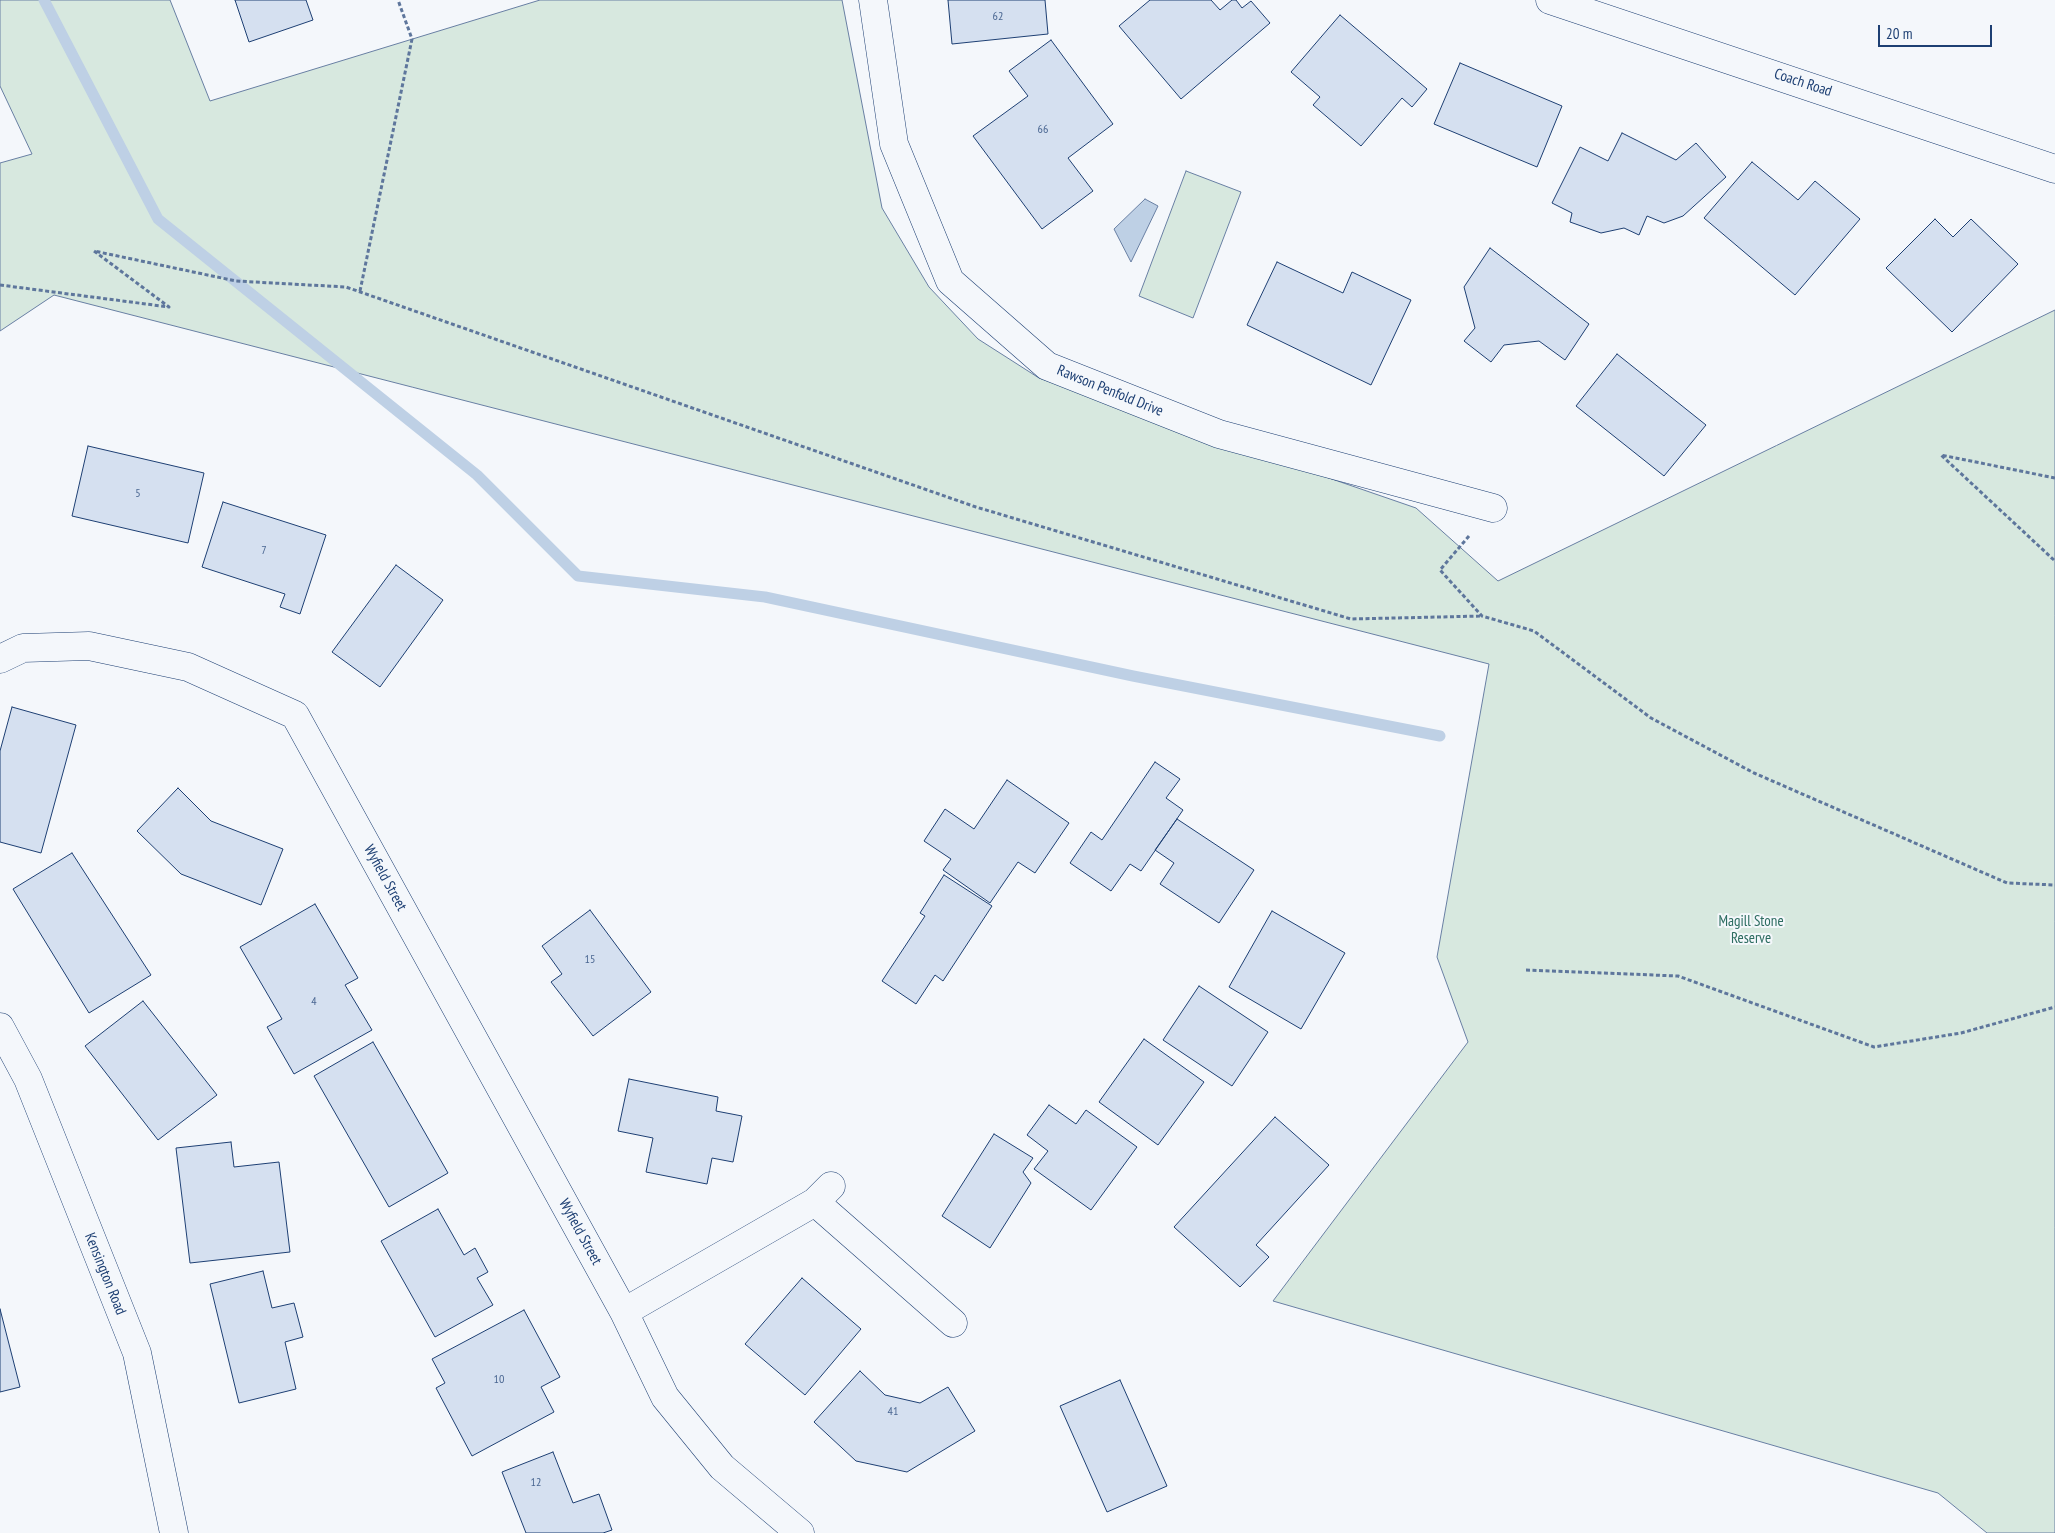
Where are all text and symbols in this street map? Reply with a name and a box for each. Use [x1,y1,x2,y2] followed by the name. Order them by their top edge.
[993,10,1003,24] house number: 62
[1880,15,1994,47] scale bar
[1886,24,1912,43] text: 20 m
[1772,65,1834,101] street label: Coach Road
[1038,123,1048,137] house number: 66
[1054,361,1166,421] street label: Rawson Penfold Drive
[135,487,141,501] house number: 5
[261,544,267,558] house number: 7
[360,842,410,914] street label: Wyfield Street
[1718,913,1784,948] park label: Magill Stone Reserve
[585,953,595,967] house number: 15
[311,995,317,1009] house number: 4
[555,1196,605,1268] street label: Wyfield Street
[80,1230,130,1318] street label: Kensington Road
[494,1373,504,1387] house number: 10
[888,1405,898,1419] house number: 41
[531,1476,541,1490] house number: 12

